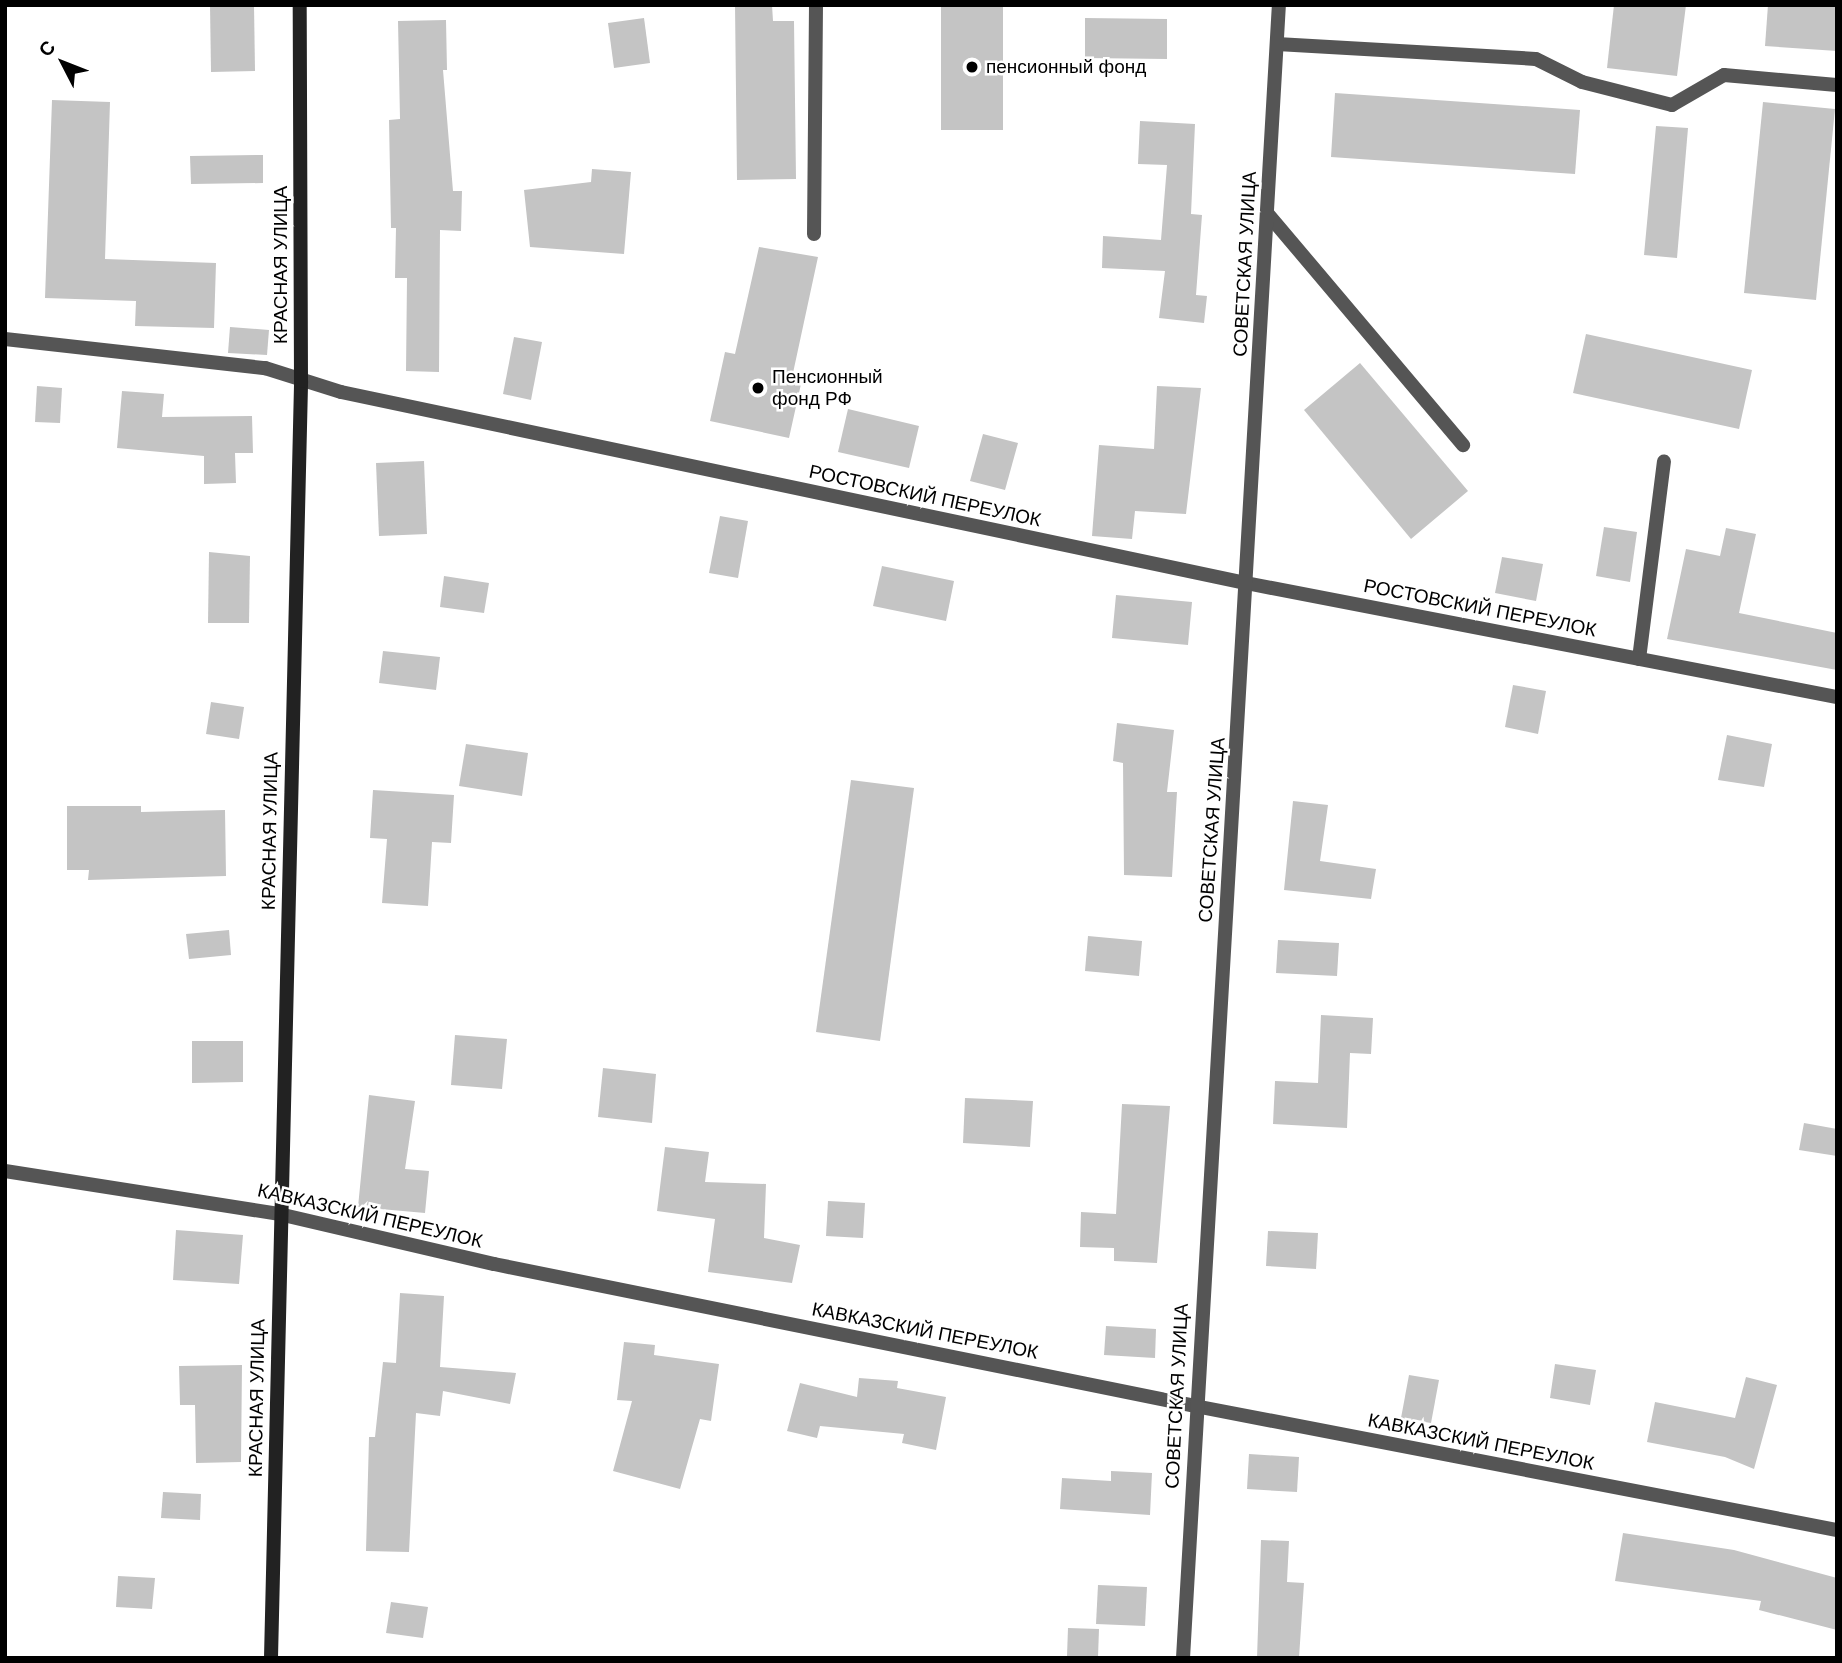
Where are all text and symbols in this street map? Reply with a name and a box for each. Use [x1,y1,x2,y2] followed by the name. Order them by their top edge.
[28,28,98,98] north arrow
[35,36,59,61] text: С
[986,56,1146,78] place label: пенсионный фонд
[964,59,980,75] marker: пенсионный фонд
[1229,171,1261,357] street label: СОВЕТСКАЯ УЛИЦА
[270,186,292,344] street label: КРАСНАЯ УЛИЦА
[772,366,883,410] place label: Пенсионный фонд РФ
[750,380,766,396] marker: Пенсионный фонд РФ
[807,460,1043,532] street label: РОСТОВСКИЙ ПЕРЕУЛОК
[1362,574,1598,642] street label: РОСТОВСКИЙ ПЕРЕУЛОК
[1194,737,1230,923] street label: СОВЕТСКАЯ УЛИЦА
[257,752,283,910] street label: КРАСНАЯ УЛИЦА
[255,1179,485,1253] street label: КАВКАЗСКИЙ ПЕРЕУЛОК
[810,1298,1040,1364] street label: КАВКАЗСКИЙ ПЕРЕУЛОК
[1161,1303,1193,1489] street label: СОВЕТСКАЯ УЛИЦА
[244,1319,270,1477] street label: КРАСНАЯ УЛИЦА
[1366,1409,1596,1475] street label: КАВКАЗСКИЙ ПЕРЕУЛОК

